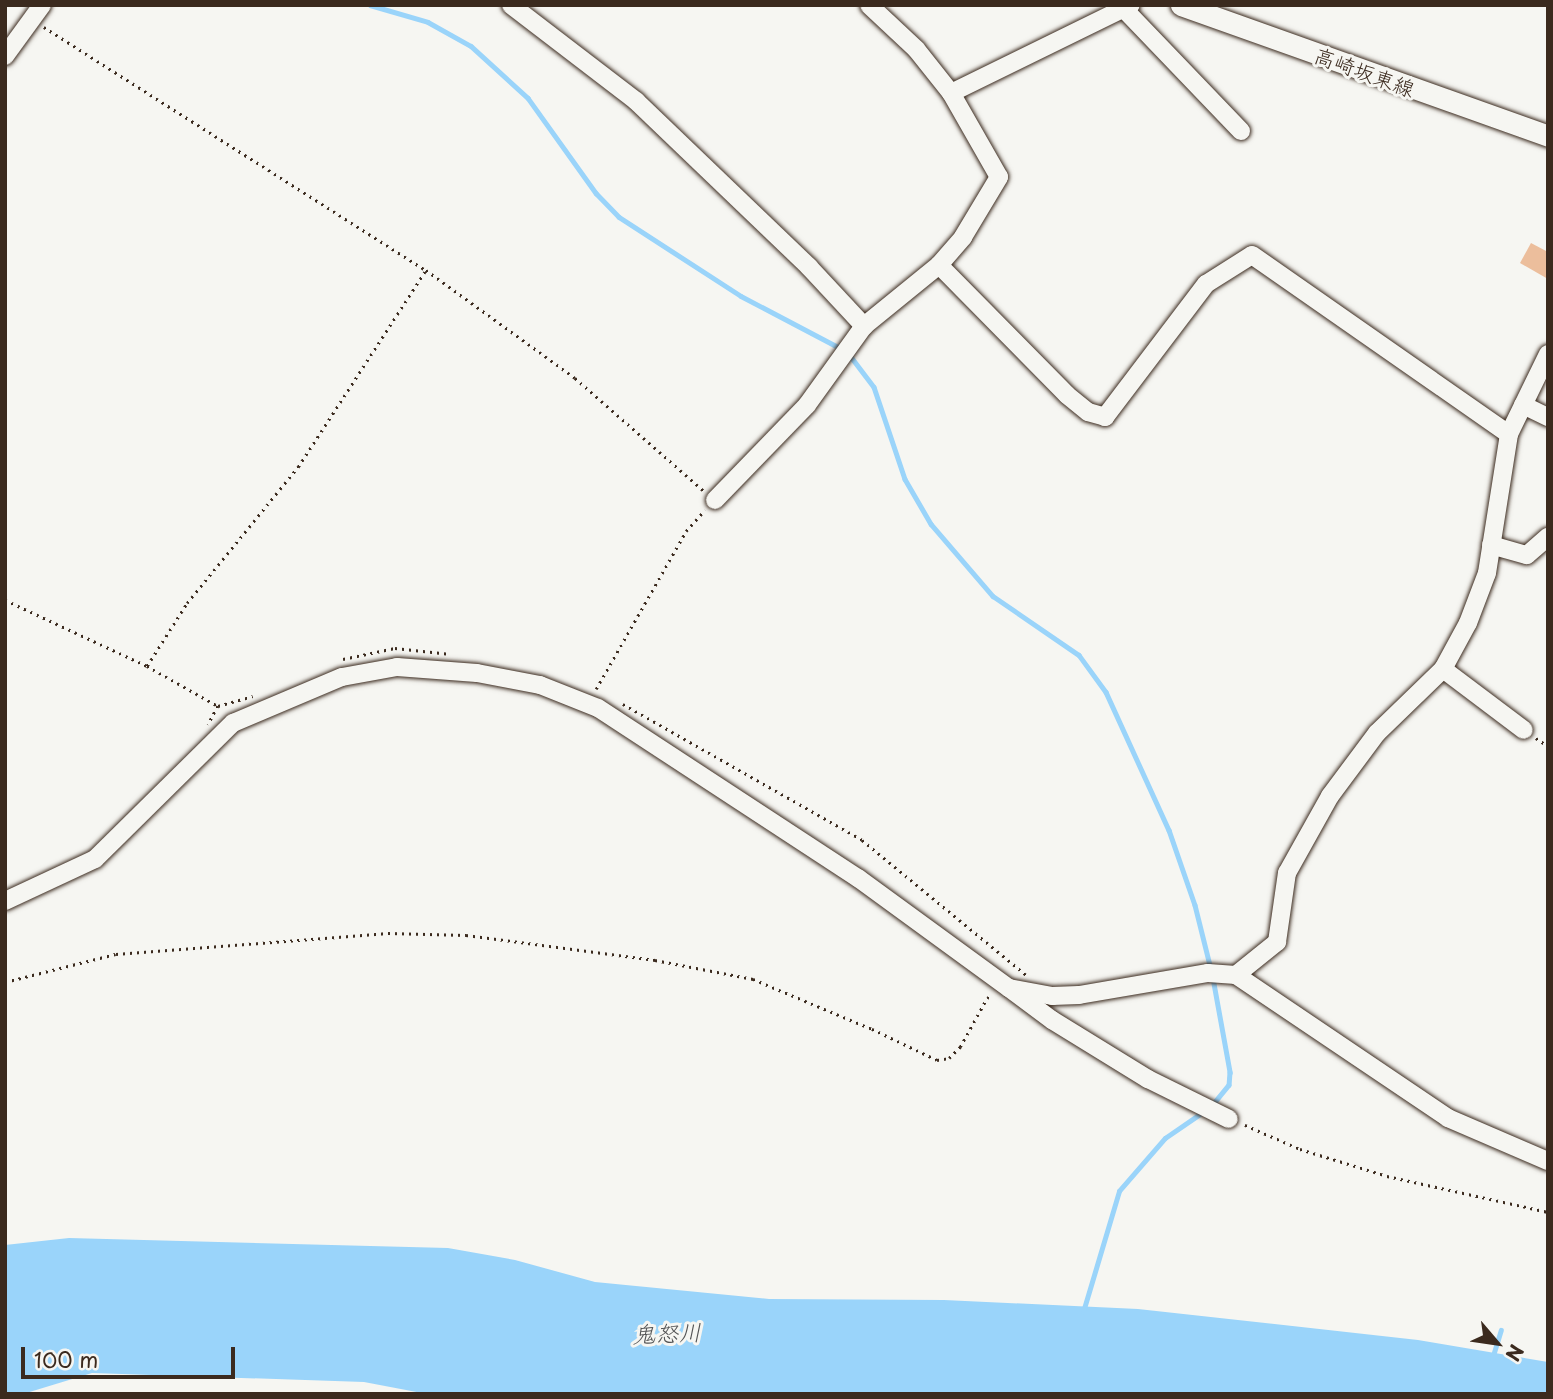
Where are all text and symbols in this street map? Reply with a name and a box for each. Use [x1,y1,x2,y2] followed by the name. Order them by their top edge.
[1311,41,1419,101] street label: 高崎坂東線
[1462,1308,1532,1378] north arrow
[632,1318,702,1348] water label: 鬼怒川
[24,1332,238,1376] scale bar
[1499,1340,1531,1367] text: N
[34,1343,98,1375] text: 100 m

